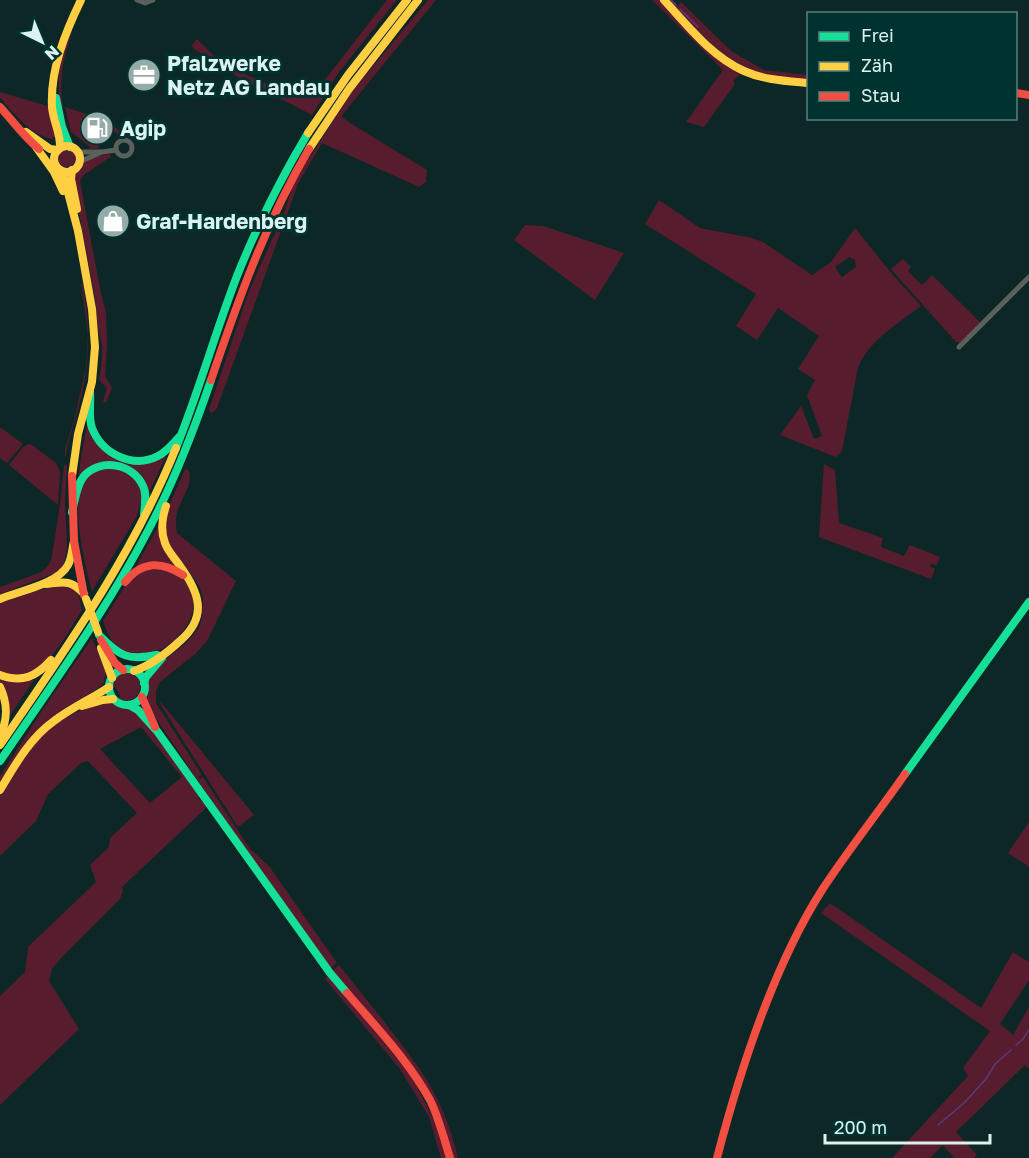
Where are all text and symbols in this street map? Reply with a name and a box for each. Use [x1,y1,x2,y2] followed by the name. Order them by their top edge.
[12,12,72,72] north arrow
[807,12,1017,120] legend
[861,24,894,46] text: Frei
[41,42,64,64] text: N
[167,50,330,100] place label: Pfalzwerke Netz AG Landau
[861,54,893,76] text: Zäh
[126,57,162,93] office icon: Pfalzwerke Netz AG Landau
[861,84,900,106] text: Stau
[79,110,115,146] fuel station icon: Agip
[120,115,166,141] place label: Agip
[95,203,131,239] shop icon: Graf-Hardenberg
[136,208,307,234] place label: Graf-Hardenberg
[825,1107,990,1145] scale bar
[834,1116,887,1138] text: 200 m

